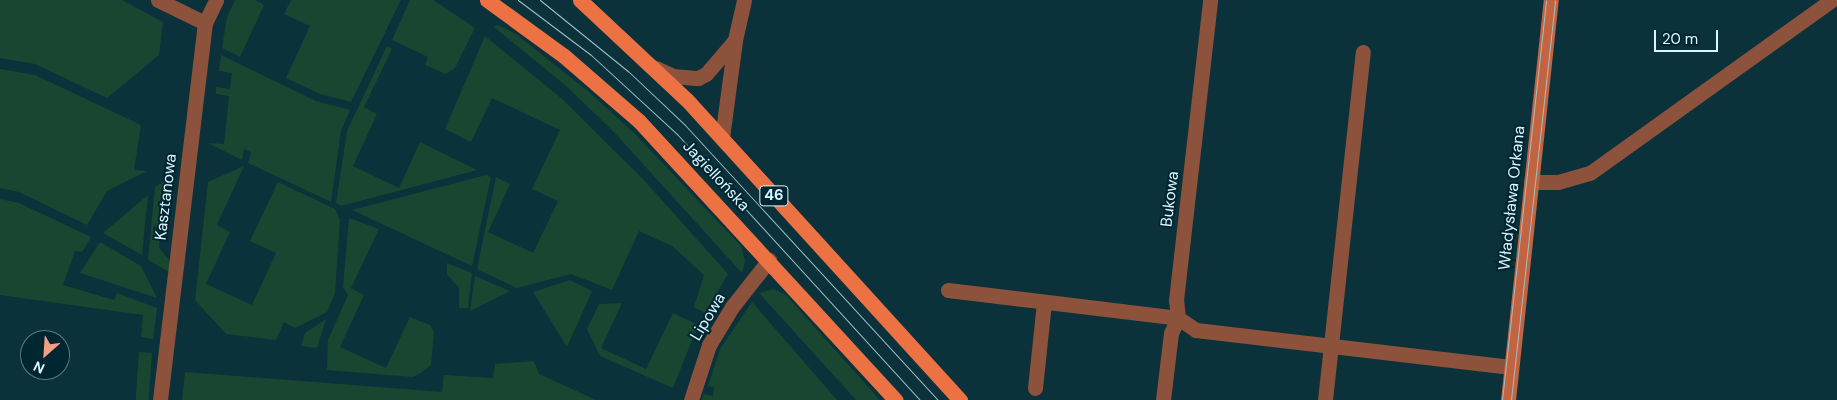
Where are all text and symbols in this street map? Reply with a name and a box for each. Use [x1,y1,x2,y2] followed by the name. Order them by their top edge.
[1657,20,1721,52] scale bar
[1662,29,1698,49] text: 20 m
[1495,125,1529,271] street label: Władysława Orkana
[679,137,753,215] street label: Jagiellońska
[151,153,181,241] street label: Kasztanowa
[1157,170,1183,228] street label: Bukowa
[759,184,789,208] road number: 46
[686,290,730,344] street label: Lipowa
[20,330,70,380] north arrow
[30,357,47,378] text: N

